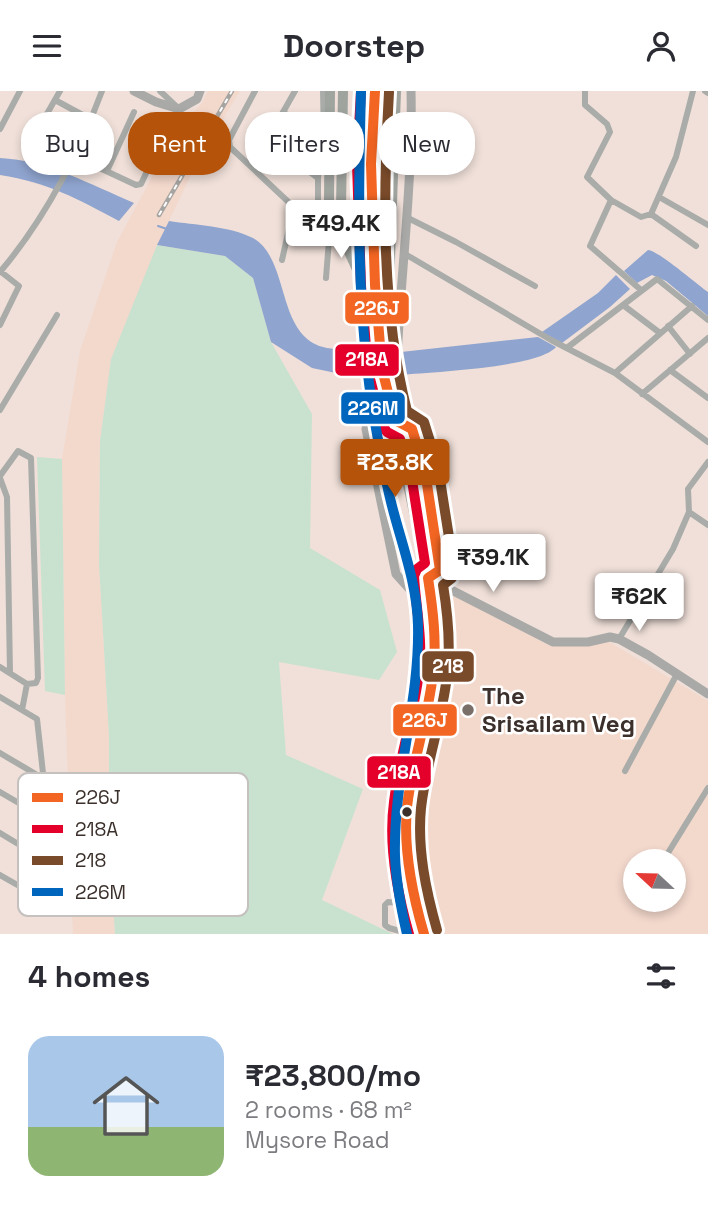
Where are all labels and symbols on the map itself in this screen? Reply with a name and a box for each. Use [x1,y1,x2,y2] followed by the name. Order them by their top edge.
[284,201,398,260] pin: ₹49.4K
[344,291,410,325] line badge: 226J
[354,296,400,321] text: 226J
[334,343,400,377] line badge: 218A
[345,347,389,372] text: 218A
[340,391,406,425] line badge: 226M
[347,396,399,421] text: 226M
[338,439,452,499] pin: ₹23.8K
[436,535,550,594] pin: ₹39.1K
[598,573,680,633] pin: ₹62K
[421,650,475,683] line badge: 218
[432,654,464,679] text: 218
[482,680,635,739] place label: The Srisailam Veg
[460,702,476,718] marker: The Srisailam Veg
[392,703,458,737] line badge: 226J
[402,708,448,733] text: 226J
[366,755,432,789] line badge: 218A
[377,760,421,785] text: 218A
[18,773,248,916] legend
[75,785,121,810] text: 226J
[400,805,414,819] unlabelled marker
[75,817,118,842] text: 218A
[75,848,106,873] text: 218
[623,849,686,912] north arrow
[75,880,126,905] text: 226M

